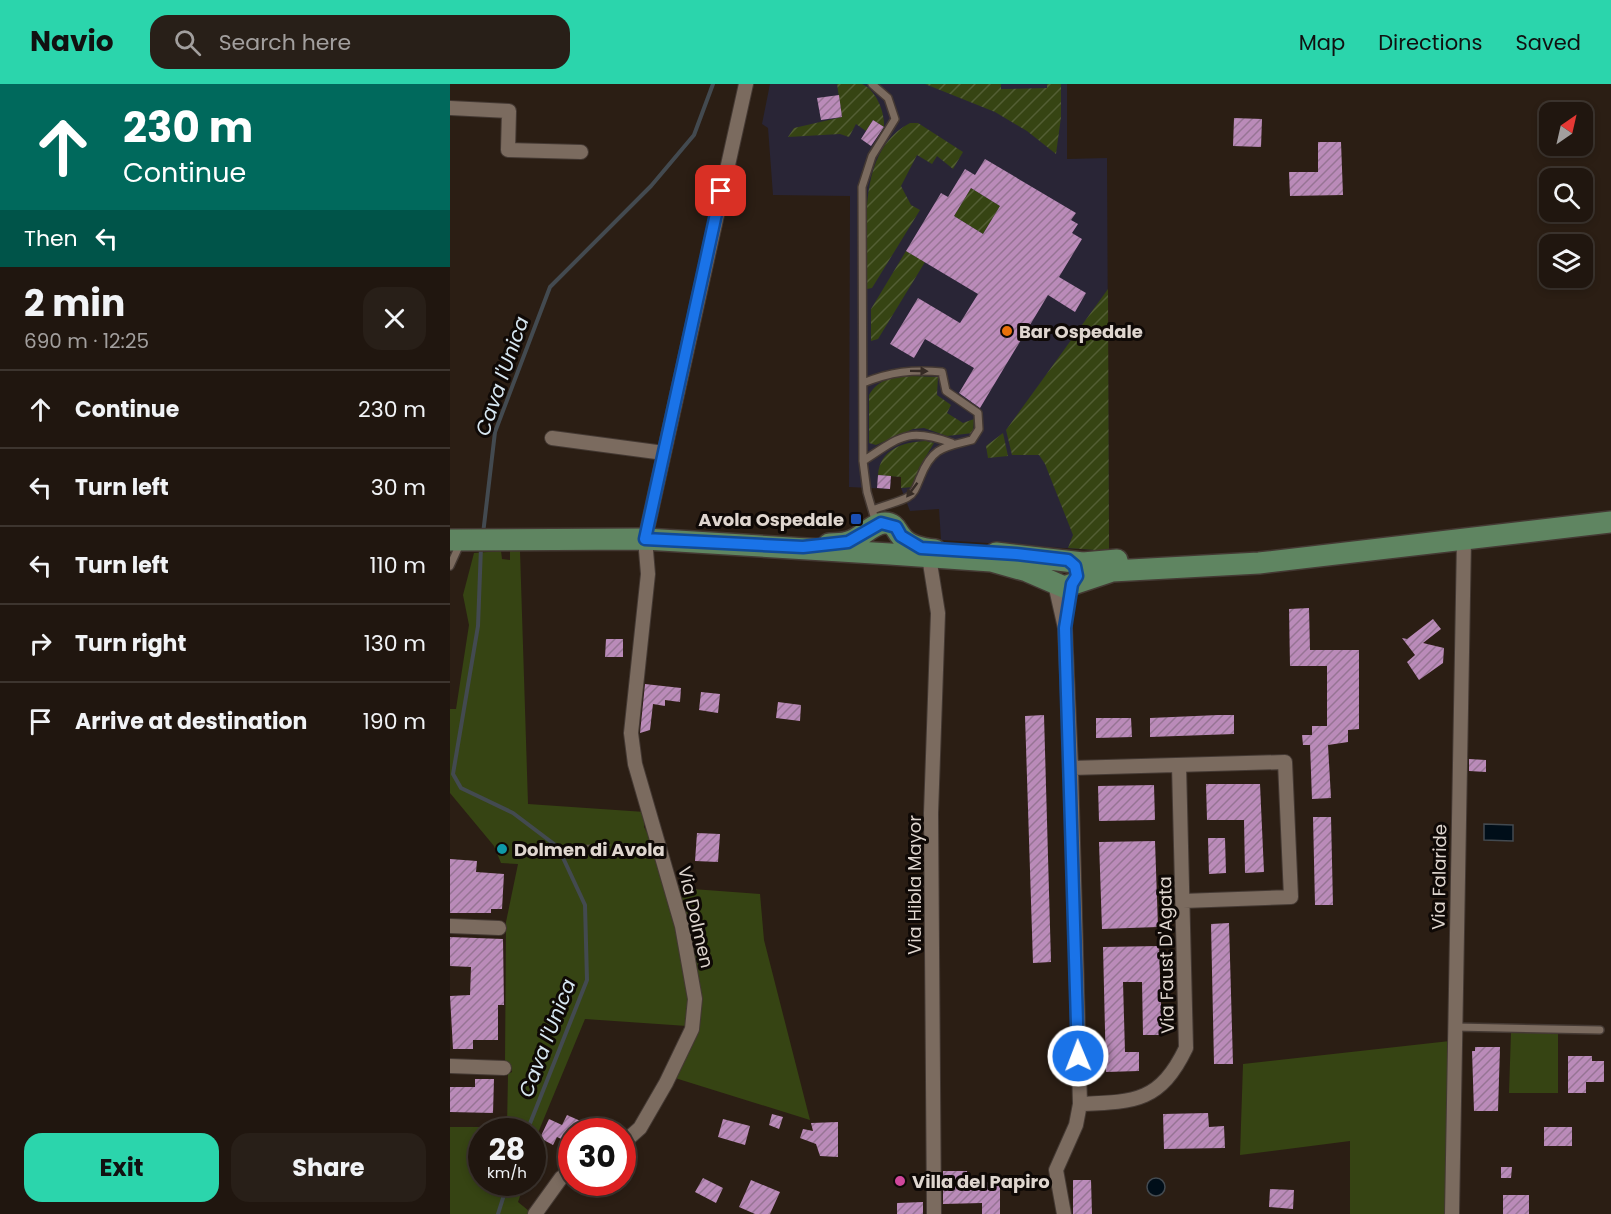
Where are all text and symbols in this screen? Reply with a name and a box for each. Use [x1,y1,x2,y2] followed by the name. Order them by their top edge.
[150,15,570,69] search box
[30,22,114,61] text: Navio
[171,26,204,59] icon: search
[219,27,351,58] text: Search here
[1299,28,1345,57] text: Map
[1378,28,1482,57] text: Directions
[1515,28,1581,57] text: Saved
[123,98,253,157] text: 230 m
[1539,102,1593,156] north arrow
[1539,102,1593,288] map controls
[24,108,102,186] icon: ahead
[123,154,246,191] text: Continue
[695,165,746,216] pin
[1539,168,1593,222] button: search
[704,174,737,207] icon: arrive
[90,222,123,255] icon: left
[24,223,78,254] text: Then
[1539,234,1593,288] button: layers
[24,278,125,329] text: 2 min
[363,287,426,350] button: close
[468,313,536,439] water label: Cava l'Unica
[1019,319,1143,344] place label: Bar Ospedale
[1000,324,1014,338] marker: Bar Ospedale
[24,327,149,355] text: 690 m · 12:25
[910,366,929,375] one-way arrow
[24,393,57,426] icon: ahead
[75,394,179,425] text: Continue
[358,394,426,425] text: 230 m
[24,471,57,504] icon: left
[75,472,169,503] text: Turn left
[371,472,426,503] text: 30 m
[906,482,918,498] one-way arrow
[698,507,844,532] place label: Avola Ospedale
[849,512,863,526] marker: Avola Ospedale
[24,549,57,582] icon: left
[75,550,169,581] text: Turn left
[370,550,426,581] text: 110 m
[24,627,57,660] icon: right
[75,628,186,659] text: Turn right
[364,628,426,659] text: 130 m
[24,705,57,738] icon: arrive
[75,706,307,737] text: Arrive at destination
[363,706,426,737] text: 190 m
[902,815,927,955] street label: Via Hibla Mayor
[1426,824,1452,930] street label: Via Falaride
[514,837,665,862] place label: Dolmen di Avola
[495,842,509,856] marker: Dolmen di Avola
[672,864,720,970] street label: Via Dolmen
[1152,876,1180,1034] street label: Via Faust D'Agata
[512,975,582,1101] water label: Cava l'Unica
[1046,1024,1110,1088] position arrow
[558,1118,636,1196] speed limit sign: 30
[489,1128,525,1171] text: 28
[24,1133,219,1202] button: Exit
[231,1133,426,1202] button: Share
[487,1162,527,1183] text: km/h
[912,1169,1050,1194] place label: Villa del Papiro
[893,1174,907,1188] marker: Villa del Papiro

